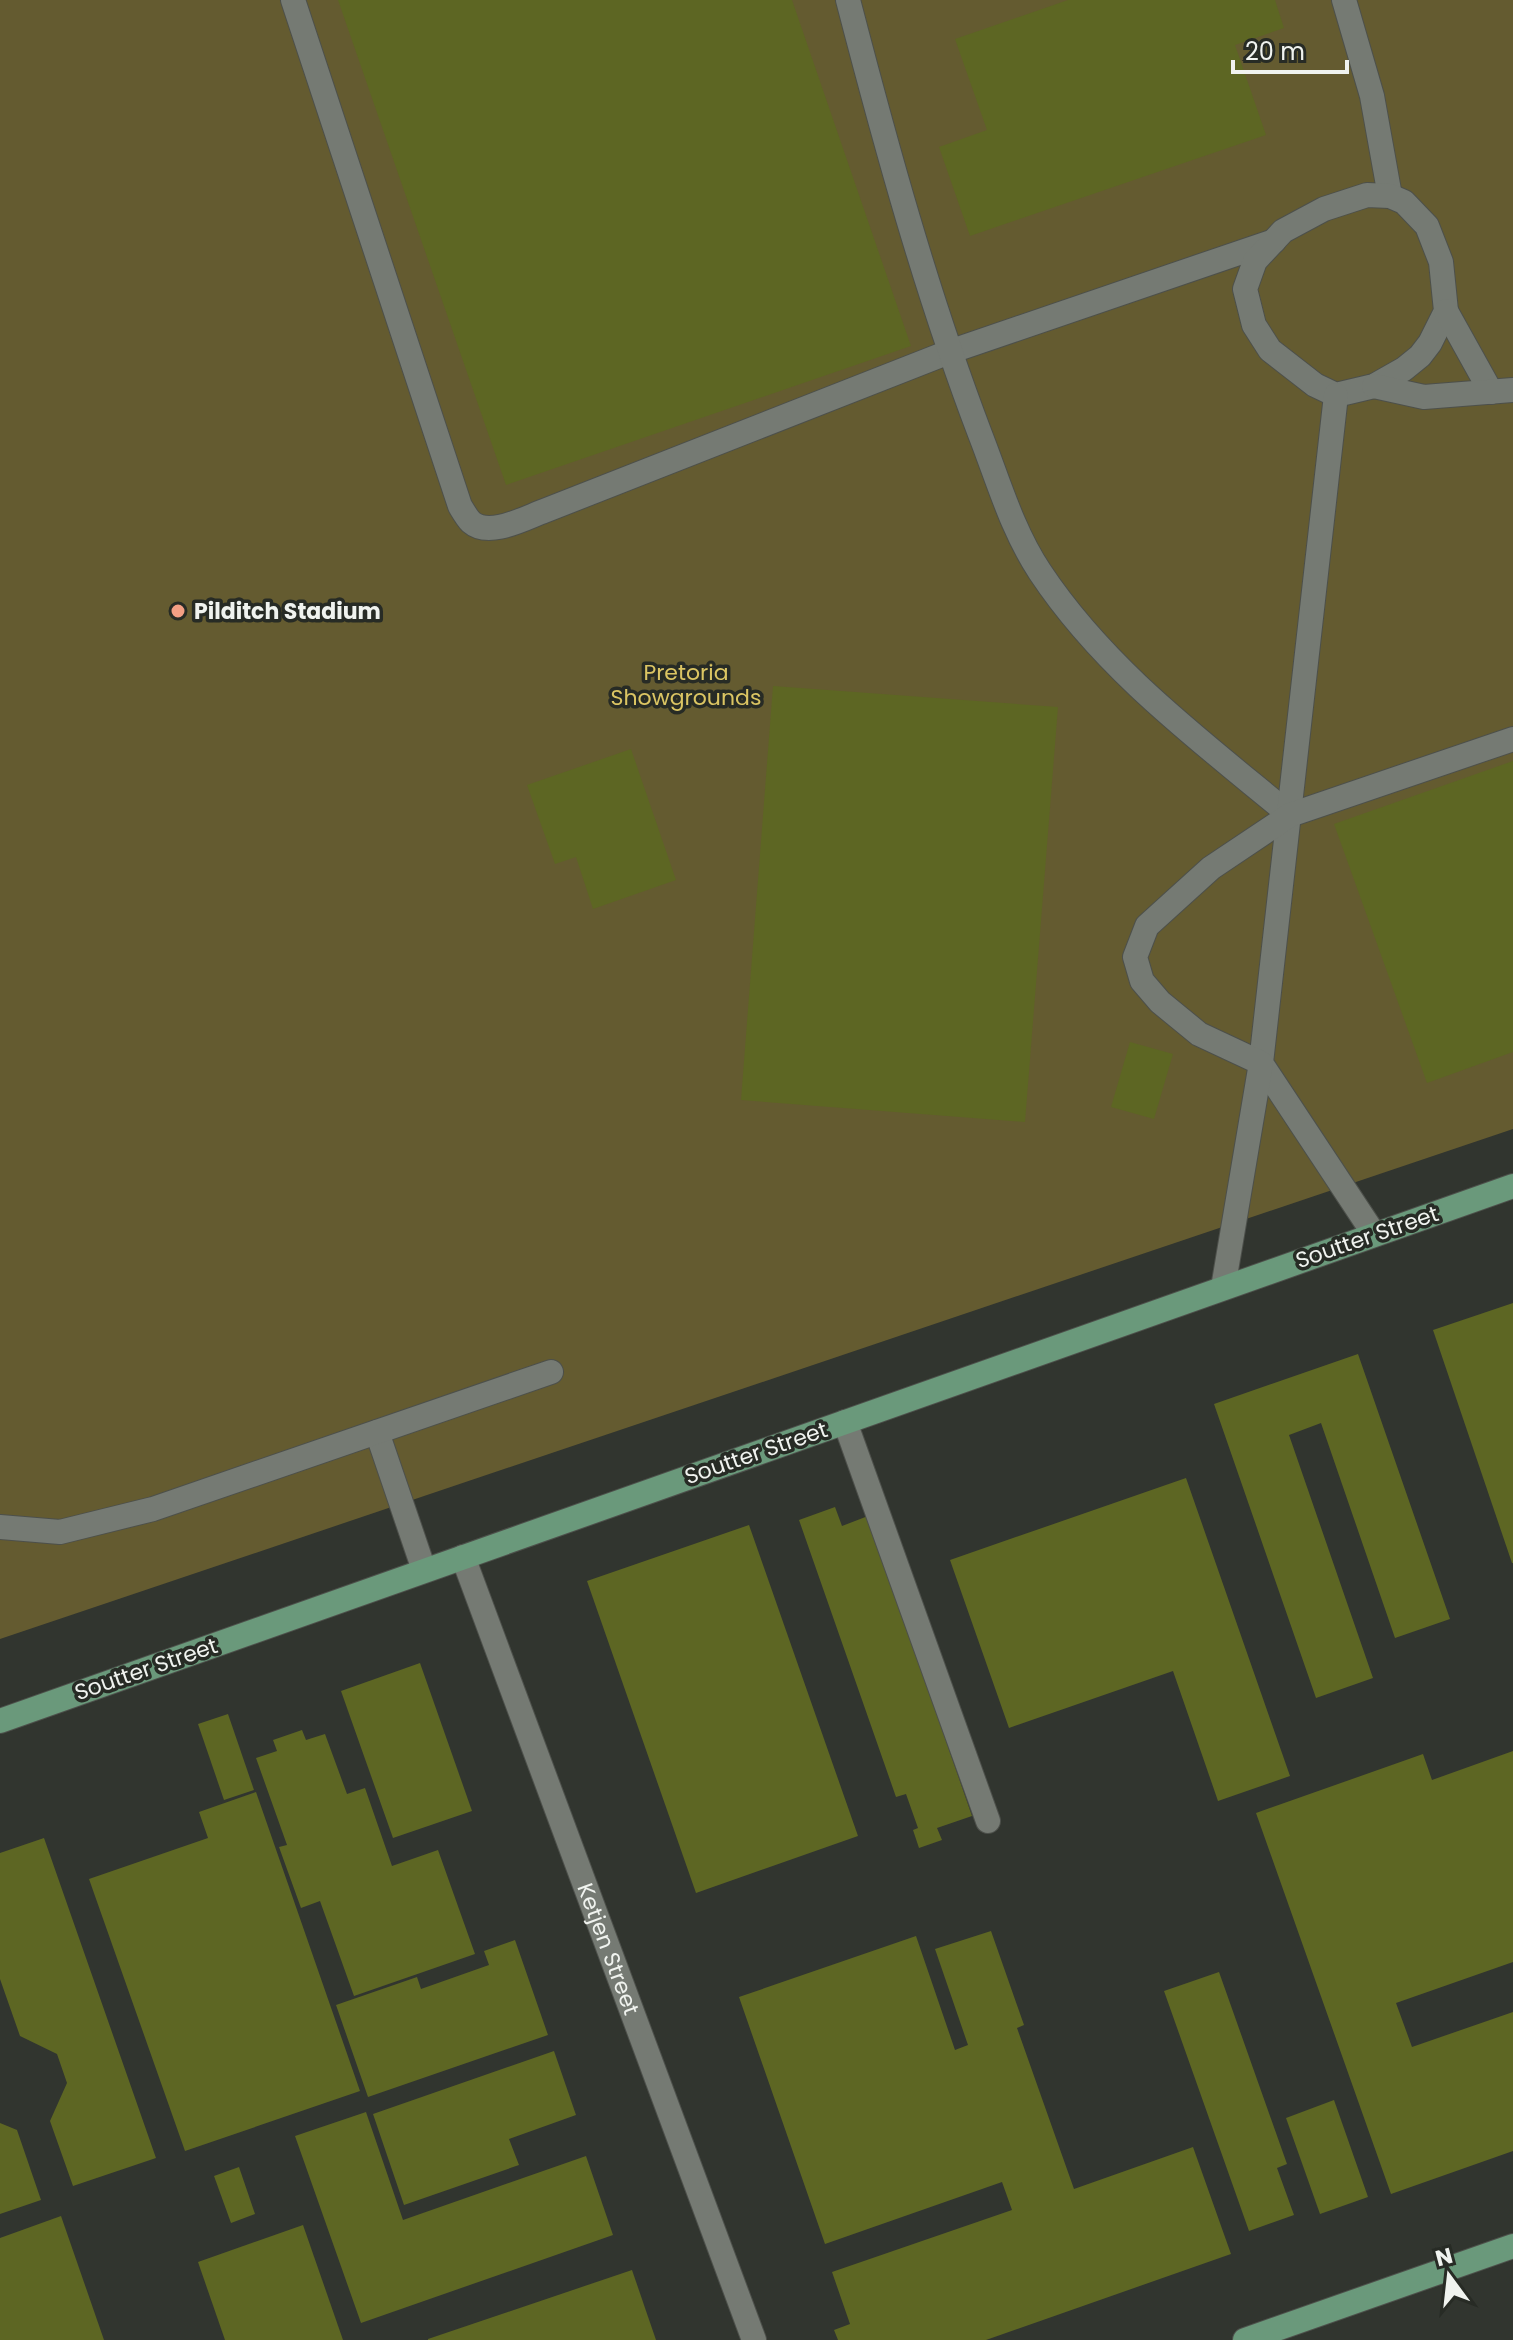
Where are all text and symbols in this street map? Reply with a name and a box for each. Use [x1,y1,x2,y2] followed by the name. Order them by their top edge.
[1233,24,1347,74] scale bar
[1245,35,1305,68] text: 20 m
[194,596,381,627] place label: Pilditch Stadium
[169,602,187,620] marker: Pilditch Stadium
[611,657,761,713] park label: Pretoria Showgrounds
[1291,1198,1443,1276] street label: Soutter Street
[680,1414,832,1492] street label: Soutter Street
[70,1630,222,1708] street label: Soutter Street
[570,1879,647,2019] street label: Ketjen Street
[1409,2236,1489,2316] north arrow
[1432,2240,1456,2274] text: N

